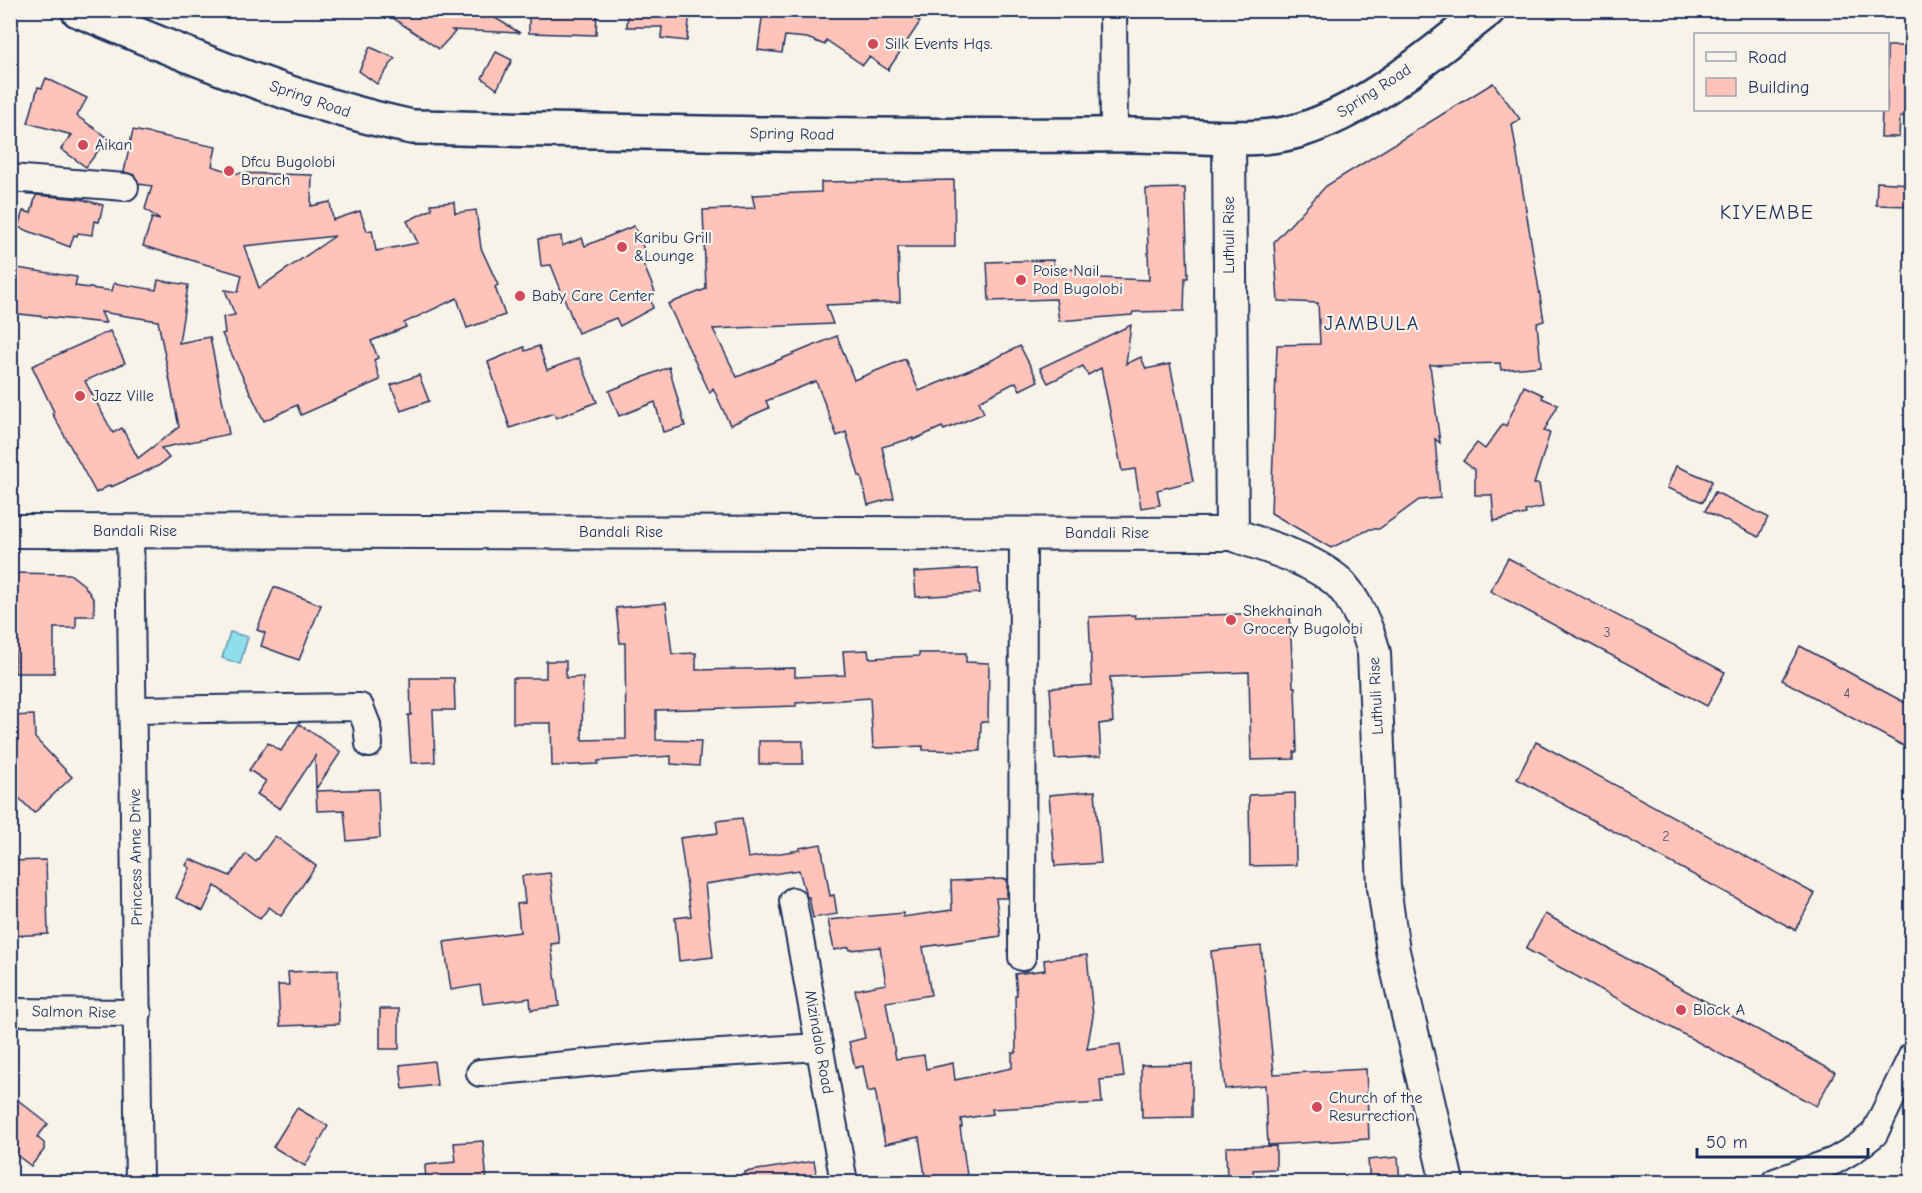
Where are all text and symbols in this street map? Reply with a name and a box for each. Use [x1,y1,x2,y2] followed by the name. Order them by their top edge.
[1694,33,1889,111] legend
[885,35,993,53] place label: Silk Events Hqs.
[866,37,880,51] marker: Silk Events Hqs.
[1748,47,1787,68] text: Road
[1334,60,1414,122] street label: Spring Road
[267,77,353,121] street label: Spring Road
[1748,77,1810,98] text: Building
[750,124,834,144] street label: Spring Road
[95,136,132,154] place label: Aikan
[76,138,90,152] marker: Aikan
[241,153,335,189] place label: Dfcu Bugolobi Branch
[222,164,236,178] marker: Dfcu Bugolobi Branch
[1220,196,1238,274] street label: Luthuli Rise
[1720,201,1814,224] district label: KIYEMBE
[634,229,712,265] place label: Karibu Grill &Lounge
[615,240,629,254] marker: Karibu Grill &Lounge
[1033,262,1123,298] place label: Poise Nail Pod Bugolobi
[1014,273,1028,287] marker: Poise Nail Pod Bugolobi
[532,287,654,305] place label: Baby Care Center
[513,289,527,303] marker: Baby Care Center
[1324,312,1420,335] district label: JAMBULA
[92,387,154,405] place label: Jazz Ville
[73,389,87,403] marker: Jazz Ville
[93,522,177,540] street label: Bandali Rise
[579,523,663,541] street label: Bandali Rise
[1065,524,1149,542] street label: Bandali Rise
[1243,602,1363,638] place label: Shekhainah Grocery Bugolobi
[1224,613,1238,627] marker: Shekhainah Grocery Bugolobi
[1603,624,1611,641] house number: 3
[1365,657,1387,735] street label: Luthuli Rise
[1844,685,1851,702] house number: 4
[126,788,146,926] street label: Princess Anne Drive
[1662,828,1670,845] house number: 2
[801,989,837,1095] street label: Mizindalo Road
[1693,1001,1745,1019] place label: Block A
[32,1002,116,1022] street label: Salmon Rise
[1674,1003,1688,1017] marker: Block A
[1329,1089,1422,1125] place label: Church of the Resurrection
[1310,1100,1324,1114] marker: Church of the Resurrection
[1697,1121,1868,1159] scale bar
[1706,1132,1748,1153] text: 50 m

